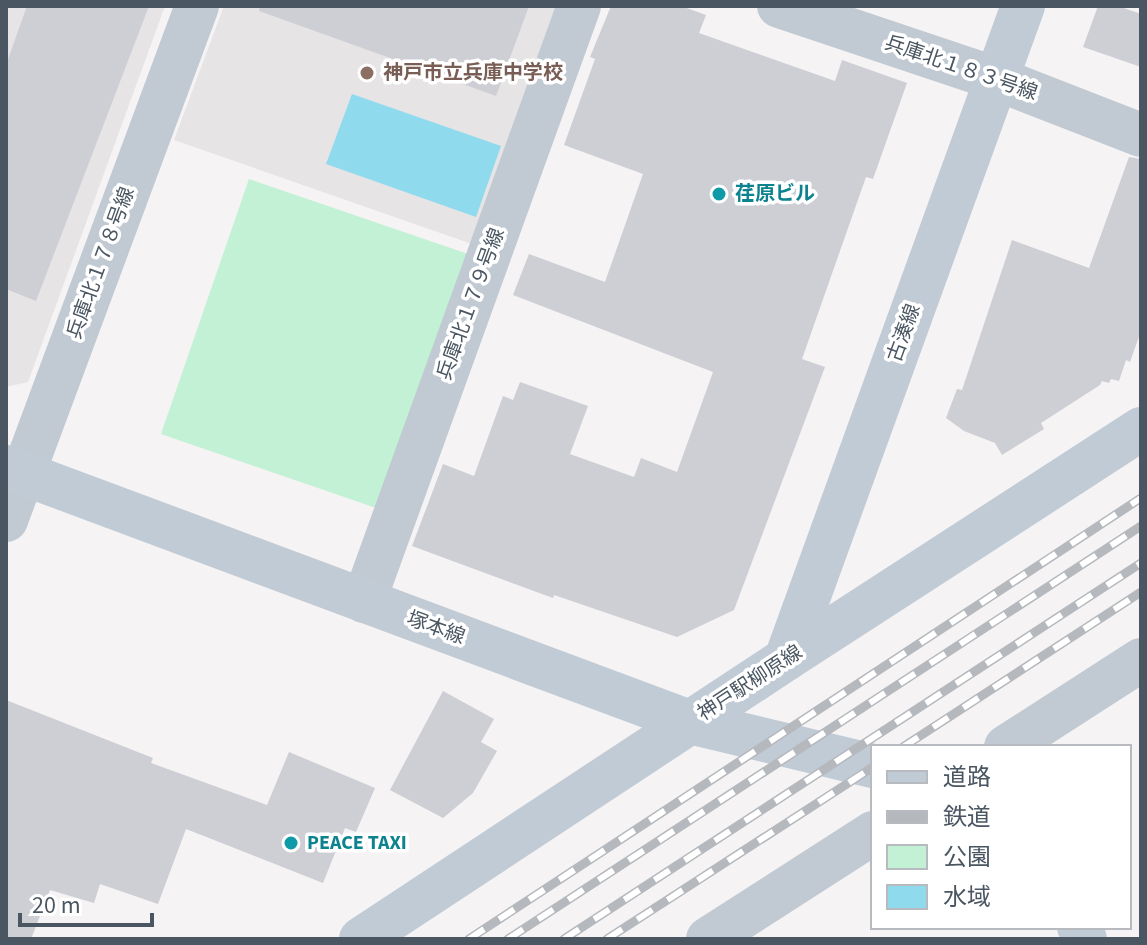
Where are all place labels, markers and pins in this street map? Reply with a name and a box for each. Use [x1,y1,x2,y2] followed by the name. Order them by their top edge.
[383,59,563,87] place label: 神戸市立兵庫中学校
[358,64,376,82] marker: 神戸市立兵庫中学校
[735,180,815,208] place label: 荏原ビル
[710,185,728,203] marker: 荏原ビル
[307,829,407,857] place label: PEACE TAXI
[282,834,300,852] marker: PEACE TAXI

